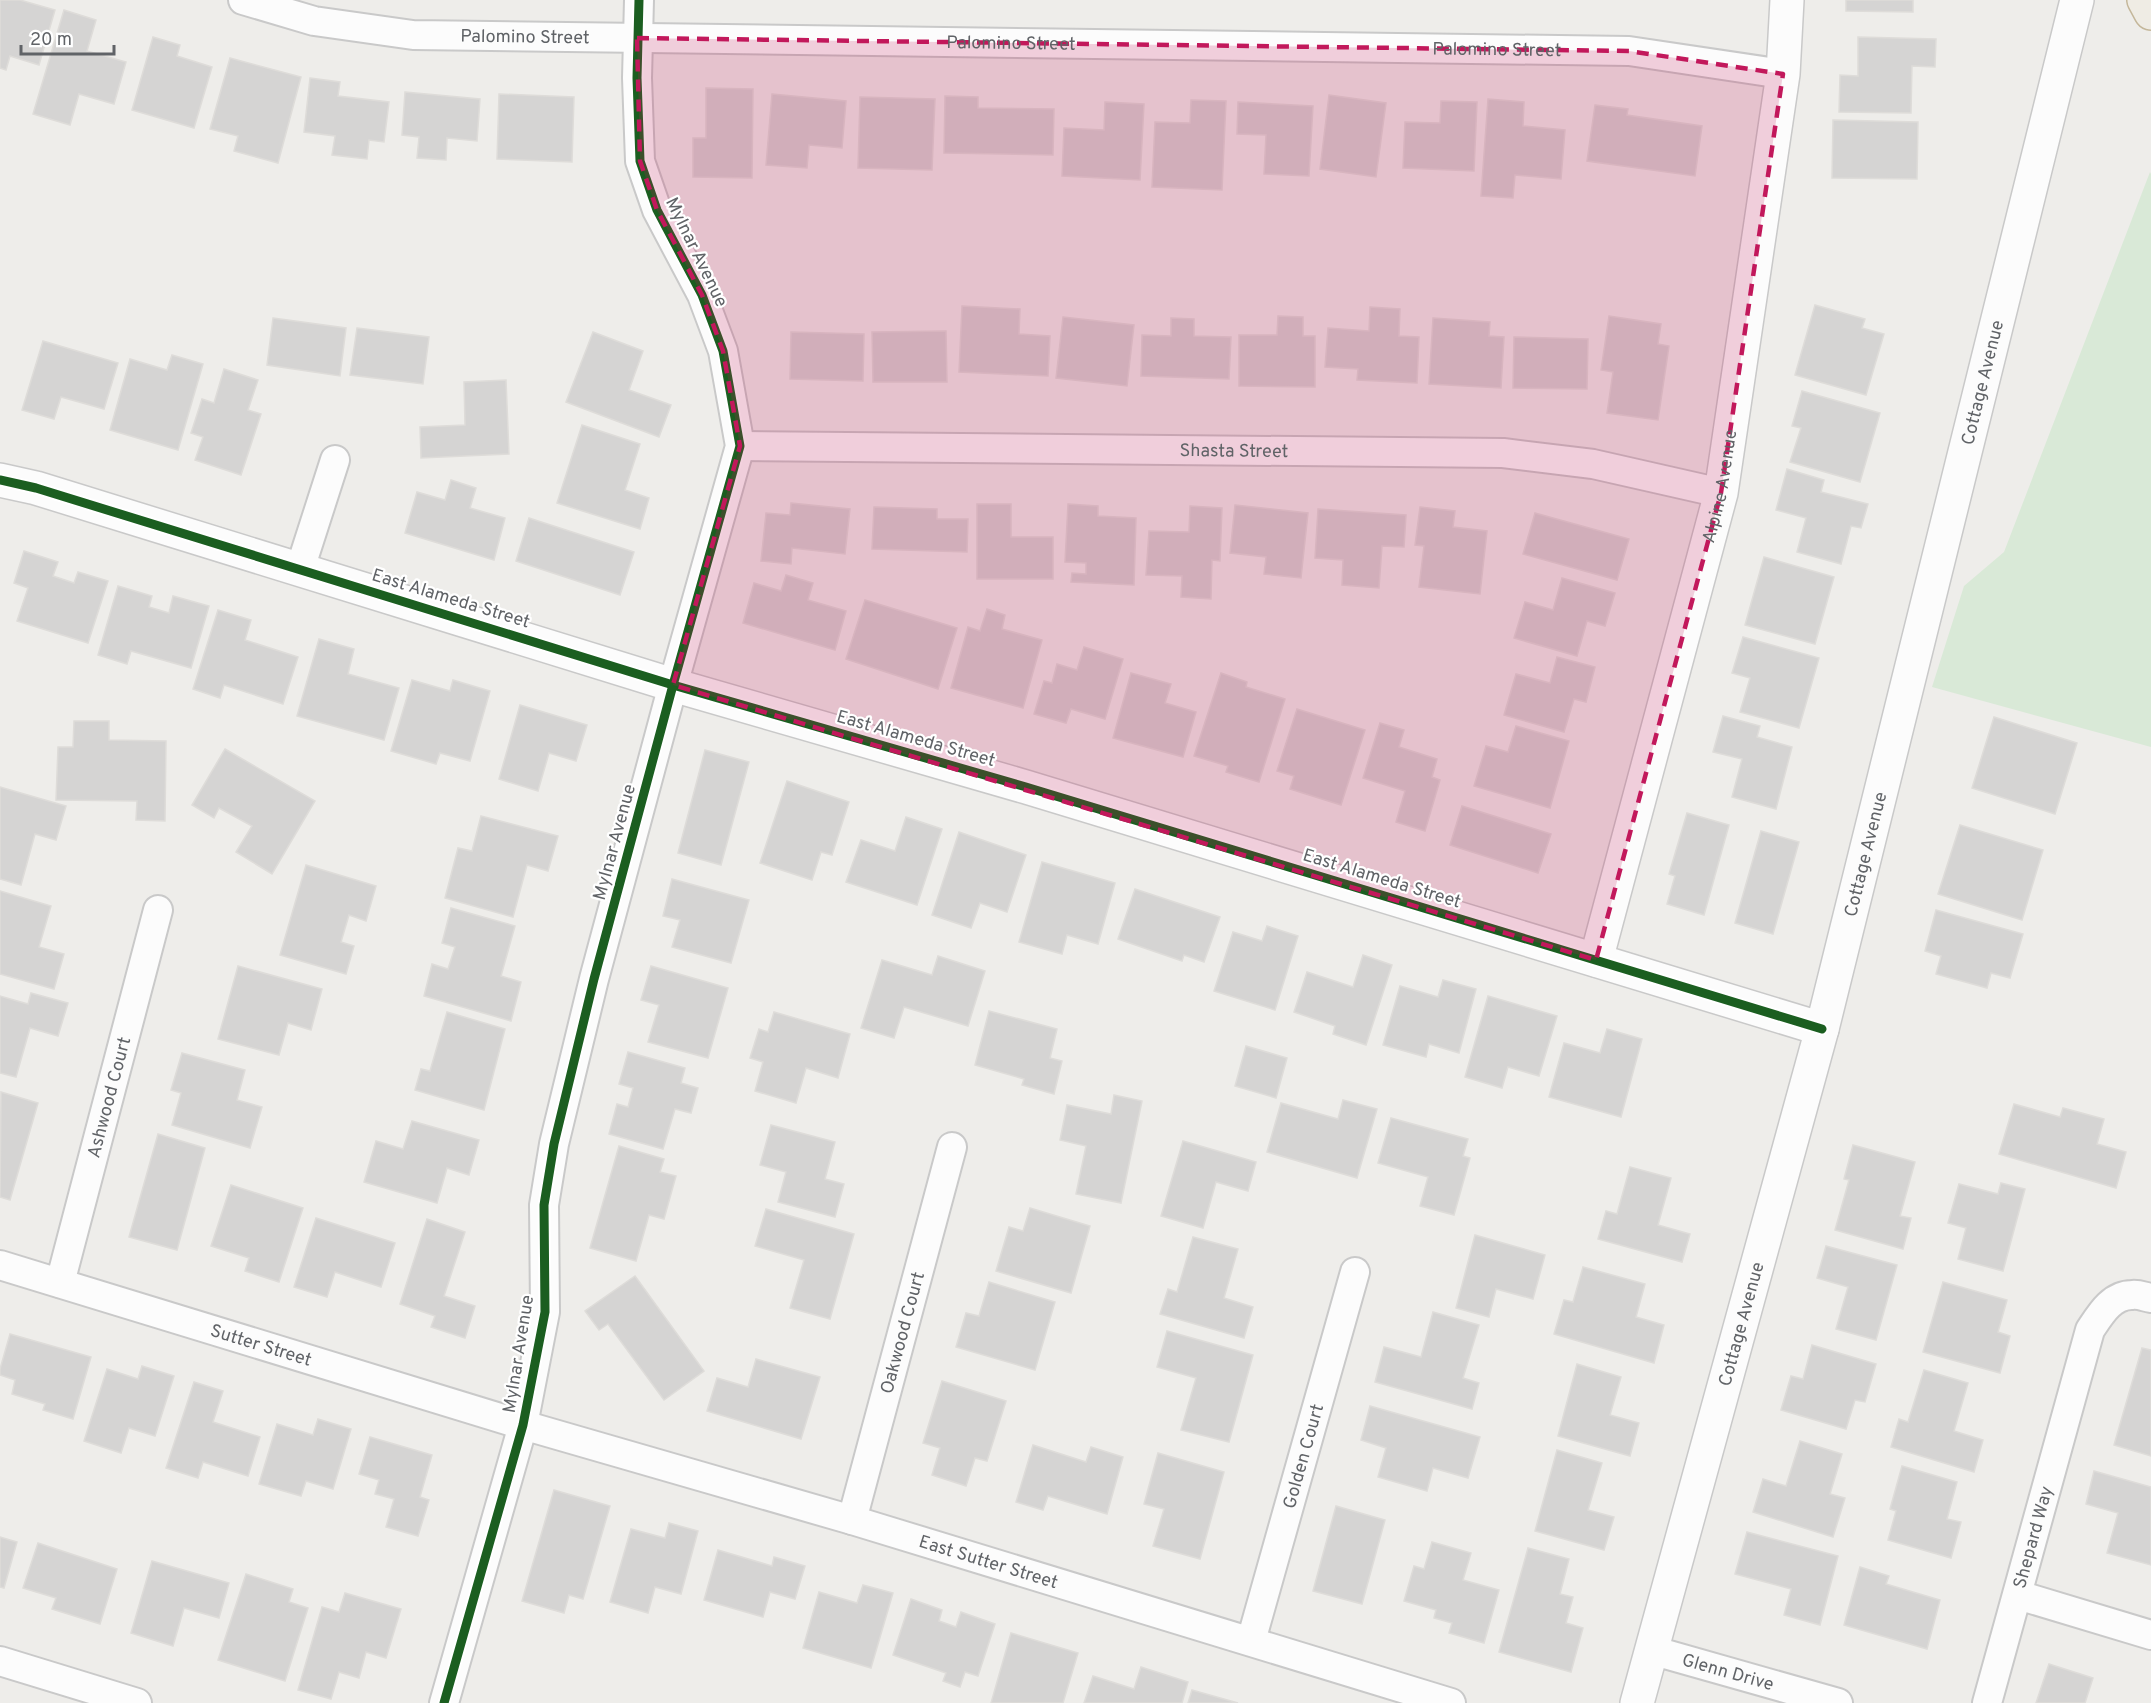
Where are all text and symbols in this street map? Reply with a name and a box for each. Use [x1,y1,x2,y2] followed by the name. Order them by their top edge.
[21,18,114,56] scale bar
[460,26,590,50] street label: Palomino Street
[30,29,72,52] text: 20 m
[946,32,1076,57] street label: Palomino Street
[1432,38,1562,63] street label: Palomino Street
[659,194,732,311] street label: Mylnar Avenue
[1957,318,2010,448] street label: Cottage Avenue
[1698,428,1743,546] street label: Alpine Avenue
[1180,440,1288,464] street label: Shasta Street
[369,564,532,634] street label: East Alameda Street
[833,706,998,773] street label: East Alameda Street
[589,782,642,903] street label: Mylnar Avenue
[1840,790,1893,919] street label: Cottage Avenue
[1300,844,1463,914] street label: East Alameda Street
[83,1035,137,1161] street label: Ashwood Court
[1714,1260,1771,1389] street label: Cottage Avenue
[876,1269,931,1397] street label: Oakwood Court
[499,1294,540,1415] street label: Mylnar Avenue
[207,1320,314,1373] street label: Sutter Street
[1279,1402,1330,1512] street label: Golden Court
[2009,1484,2059,1591] street label: Shepard Way
[916,1531,1060,1595] street label: East Sutter Street
[1679,1649,1776,1697] street label: Glenn Drive

